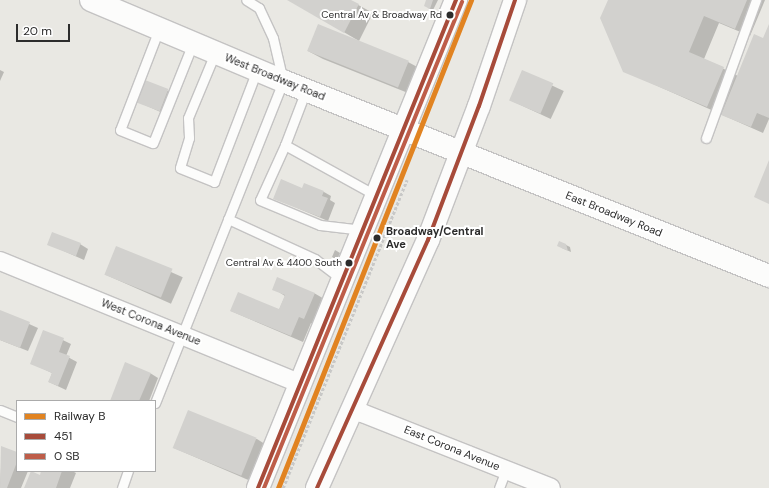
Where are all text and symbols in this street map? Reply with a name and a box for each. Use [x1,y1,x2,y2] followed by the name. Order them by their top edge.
[321,9,442,21] place label: Central Av & Broadway Rd
[445,10,455,20] marker: Central Av & Broadway Rd
[18,16,72,42] scale bar
[23,23,52,39] text: 20 m
[223,51,327,103] street label: West Broadway Road
[564,189,664,239] street label: East Broadway Road
[386,225,484,251] place label: Broadway/Central Ave
[370,231,384,245] marker: Broadway/Central Ave
[226,257,342,269] place label: Central Av & 4400 South
[344,258,354,268] marker: Central Av & 4400 South
[99,296,203,348] street label: West Corona Avenue
[16,400,156,472] legend
[54,408,105,424] text: Railway B
[402,423,502,473] street label: East Corona Avenue
[54,428,72,444] text: 451
[54,448,80,464] text: 0 SB

